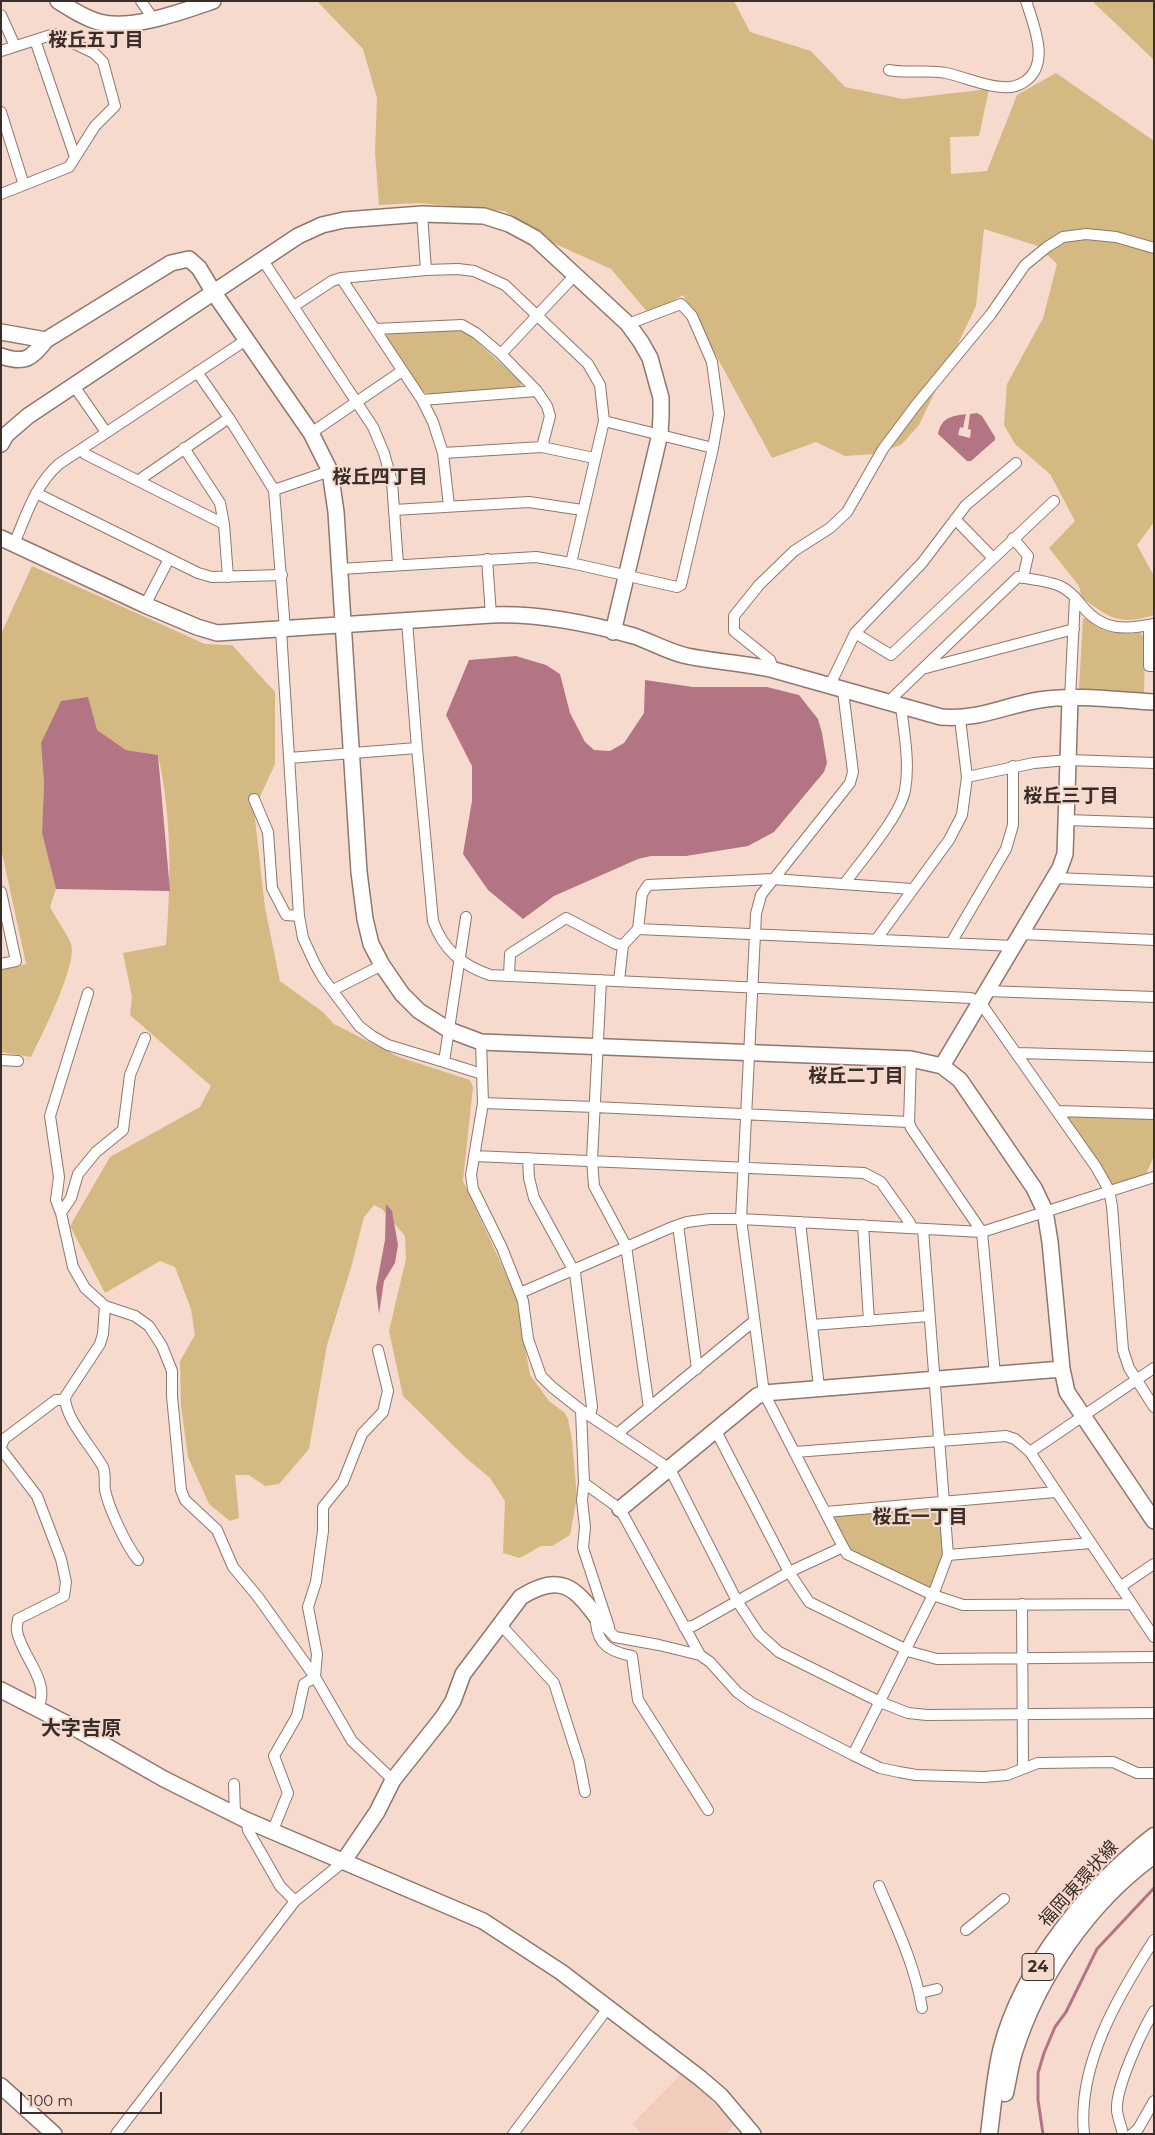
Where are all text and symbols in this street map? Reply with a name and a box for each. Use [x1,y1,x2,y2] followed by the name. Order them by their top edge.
[49,29,143,51] district label: 桜丘五丁目
[333,466,427,488] district label: 桜丘四丁目
[1024,785,1118,807] district label: 桜丘三丁目
[809,1065,903,1087] district label: 桜丘二丁目
[873,1506,967,1528] district label: 桜丘一丁目
[41,1717,121,1741] district label: 大字吉原
[1035,1837,1123,1931] street label: 福岡東環状線
[1022,1954,1054,1980] road number: 24
[22,2082,165,2114] scale bar
[28,2091,73,2110] text: 100 m

